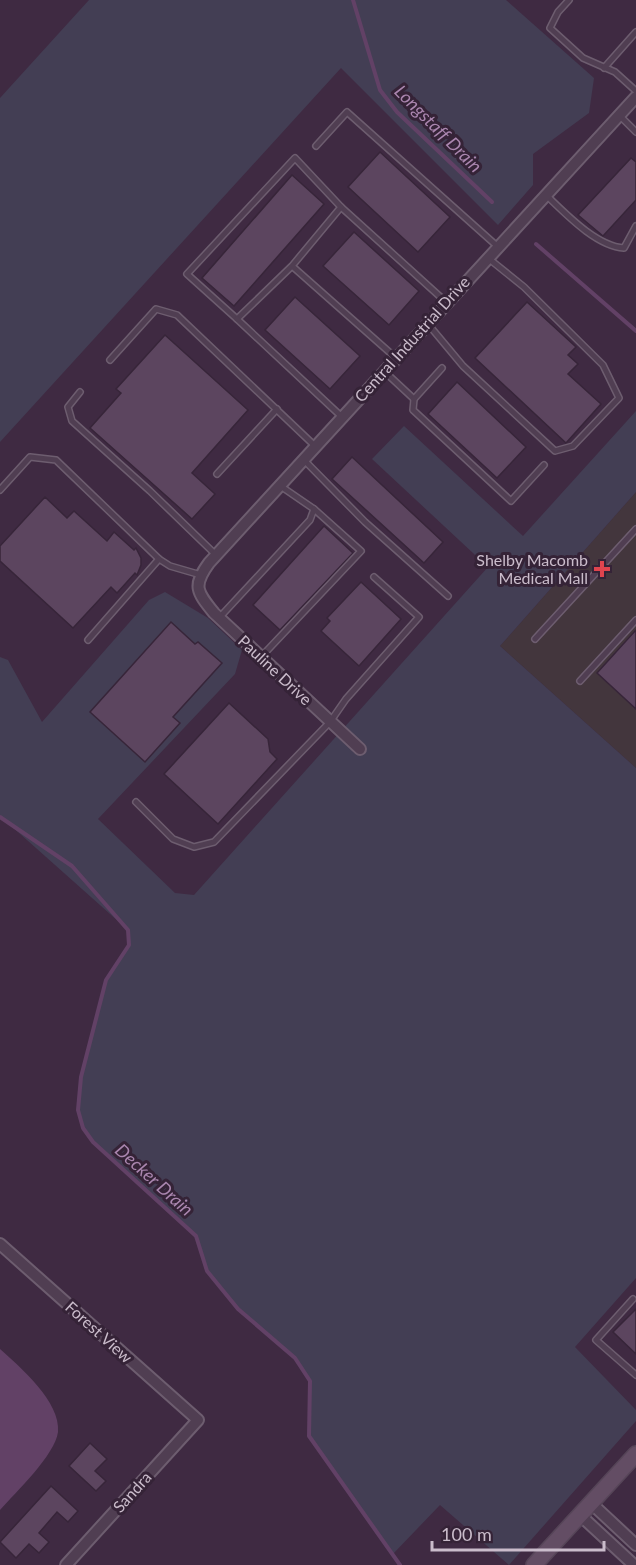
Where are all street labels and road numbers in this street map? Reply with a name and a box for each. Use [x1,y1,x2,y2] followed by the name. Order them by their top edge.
[350,272,473,405] street label: Central Industrial Drive
[235,631,316,708] street label: Pauline Drive
[62,1297,137,1367] street label: Forest View
[108,1467,155,1516] street label: Sandra

